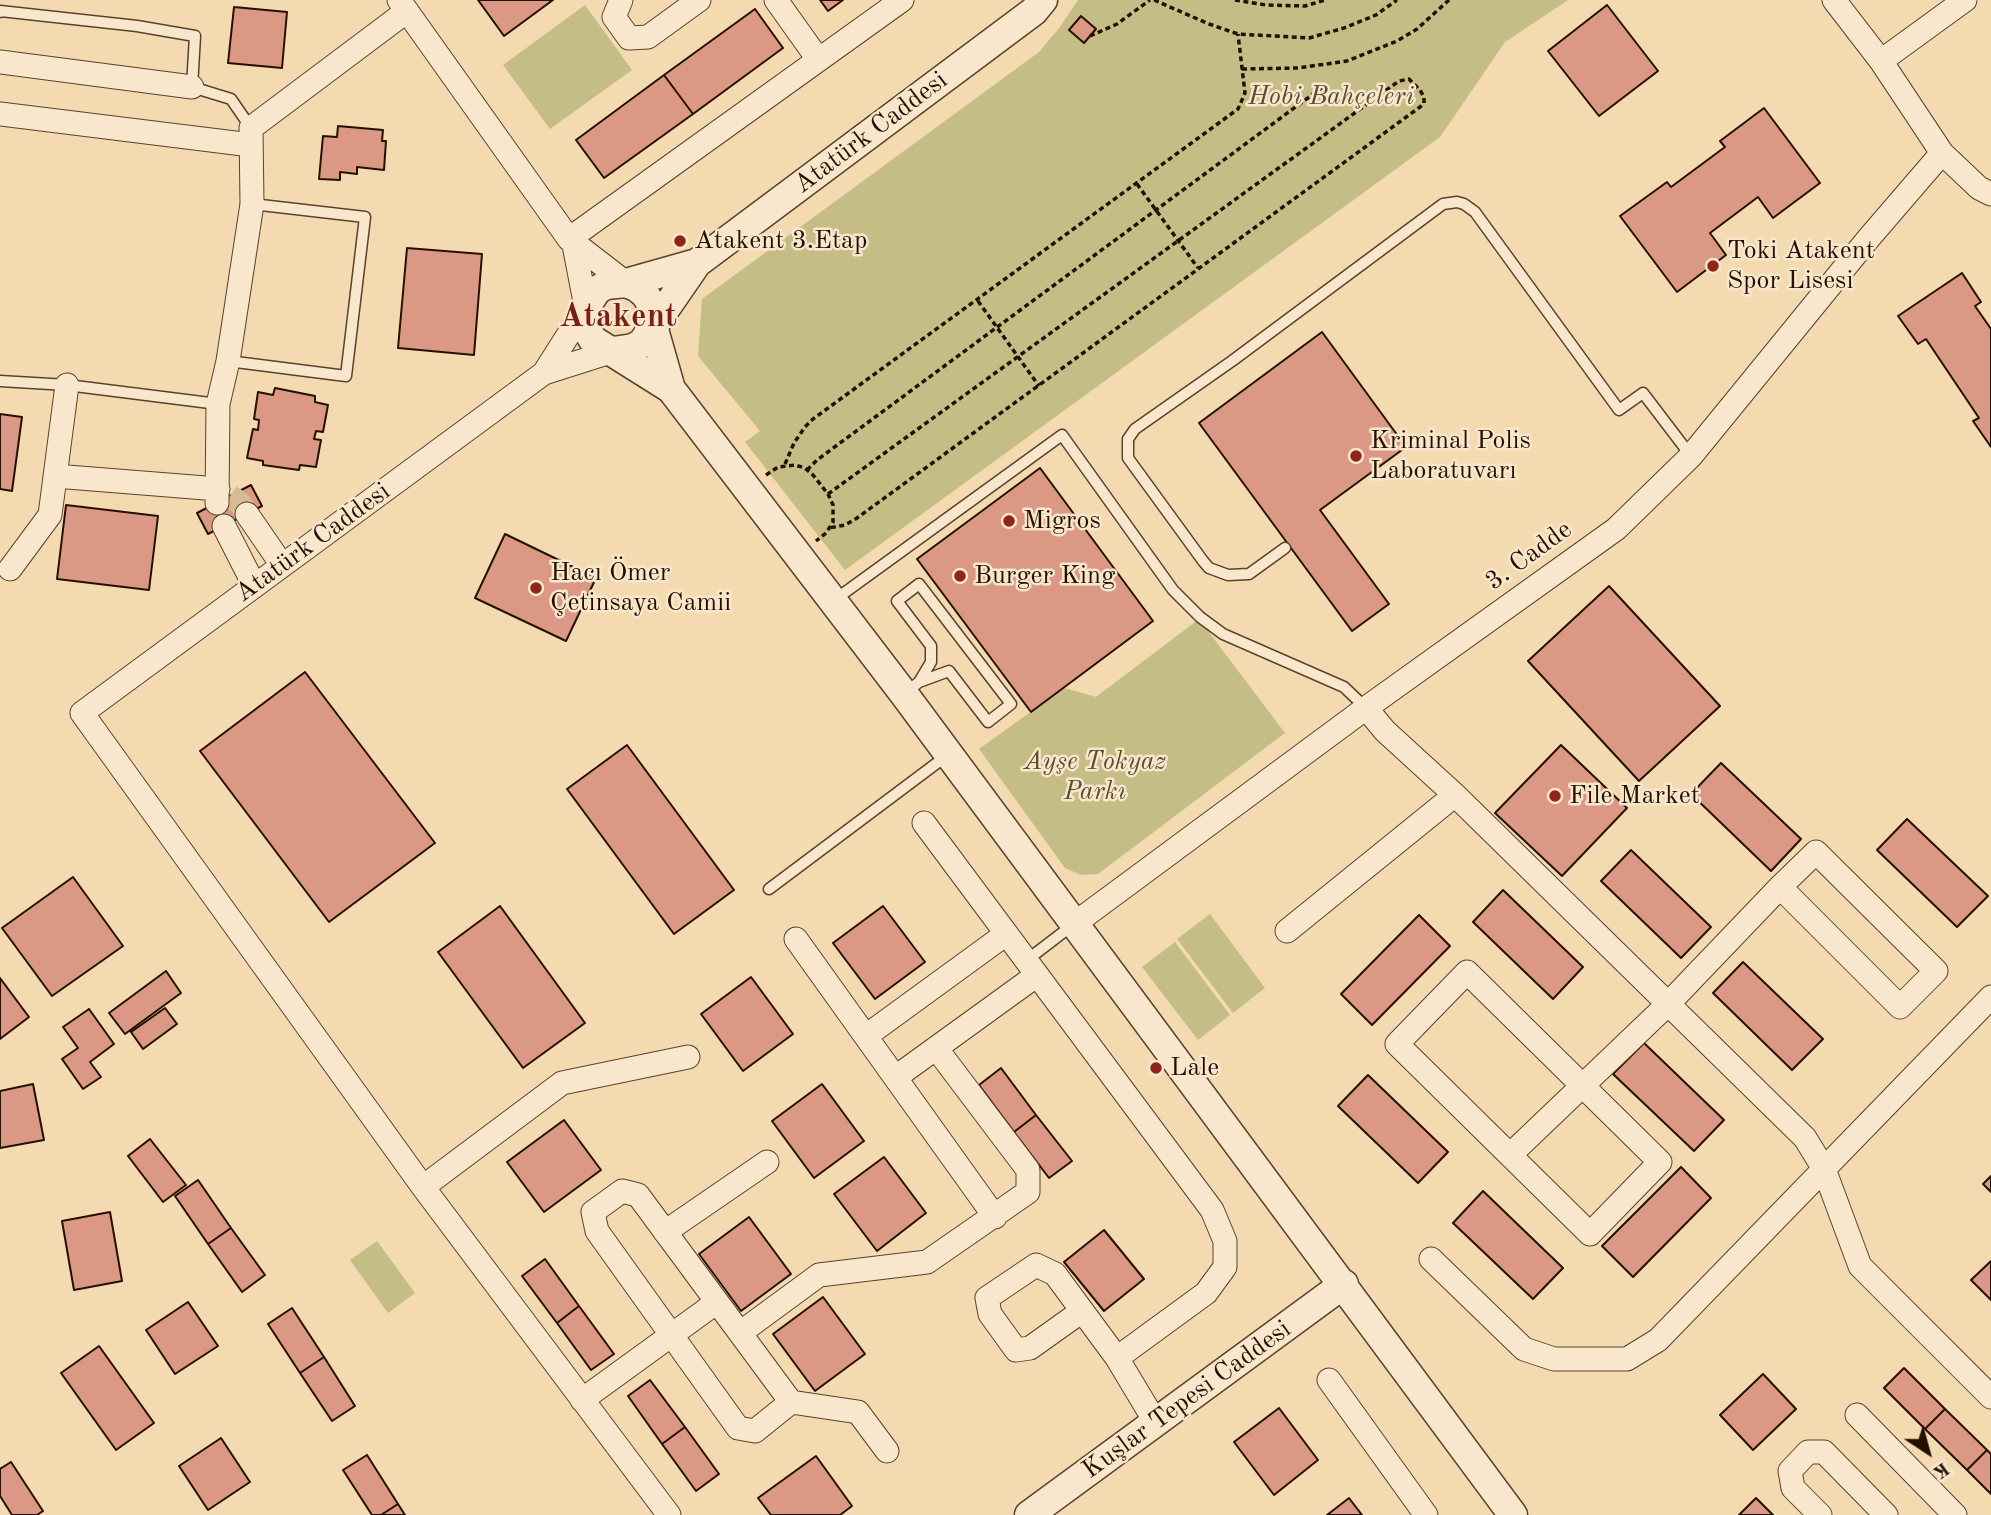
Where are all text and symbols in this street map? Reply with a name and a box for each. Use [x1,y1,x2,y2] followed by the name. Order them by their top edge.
[788,65,954,201] street label: Atatürk Caddesi
[1248,81,1414,113] park label: Hobi Bahçeleri
[694,225,867,257] place label: Atakent 3.Etap
[672,233,688,249] marker: Atakent 3.Etap
[1727,235,1875,296] place label: Toki Atakent Spor Lisesi
[1705,258,1721,274] marker: Toki Atakent Spor Lisesi
[559,297,677,337] district label: Atakent
[1370,425,1531,486] place label: Kriminal Polis Laboratuvarı
[1348,448,1364,464] marker: Kriminal Polis Laboratuvarı
[229,476,397,610] street label: Atatürk Caddesi
[1023,505,1101,537] place label: Migros
[1001,513,1017,529] marker: Migros
[1480,514,1578,598] street label: 3. Cadde
[550,557,731,618] place label: Hacı Ömer Çetinsaya Camii
[974,560,1115,592] place label: Burger King
[952,568,968,584] marker: Burger King
[528,580,544,596] marker: Hacı Ömer Çetinsaya Camii
[1024,746,1166,808] park label: Ayşe Tokyaz Parkı
[1569,780,1700,812] place label: File Market
[1547,788,1563,804] marker: File Market
[1170,1052,1219,1084] place label: Lale
[1148,1060,1164,1076] marker: Lale
[1077,1314,1297,1486] street label: Kuşlar Tepesi Caddesi
[1893,1417,1963,1487] north arrow
[1929,1457,1952,1481] text: K

